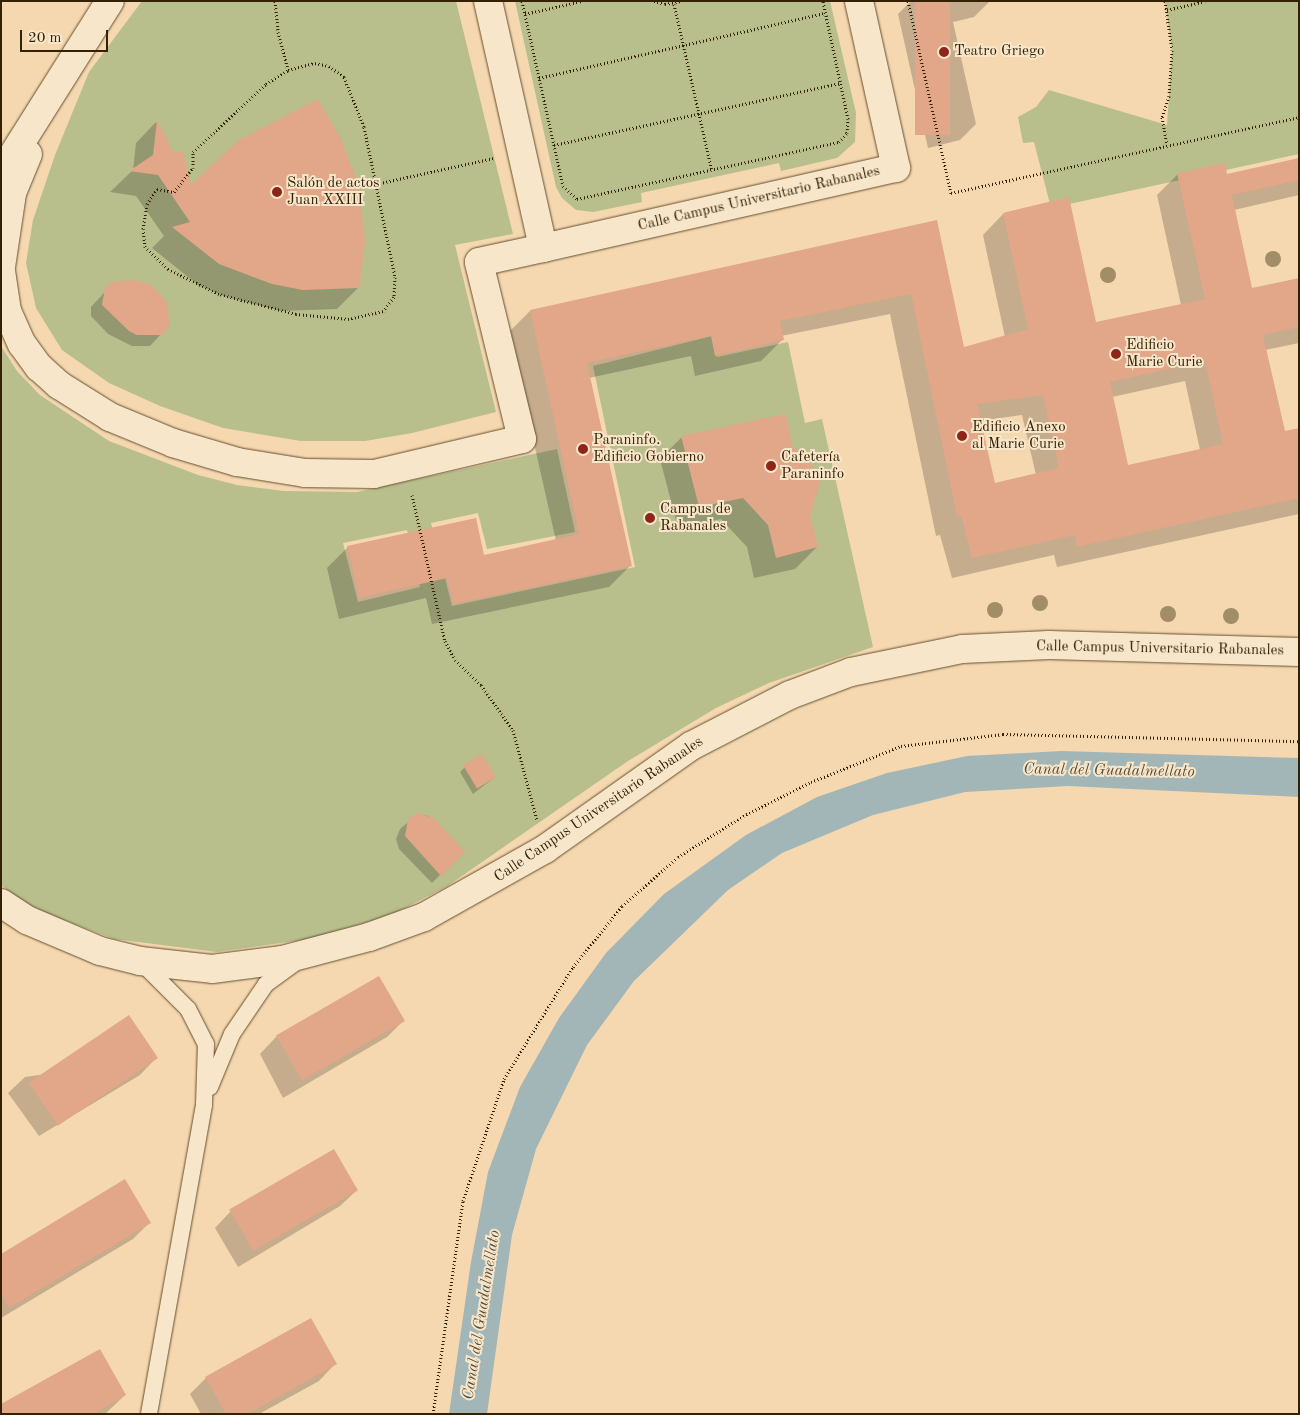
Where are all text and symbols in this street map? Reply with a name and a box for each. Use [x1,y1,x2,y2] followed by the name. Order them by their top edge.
[22,20,110,52] scale bar
[28,31,62,46] text: 20 m
[954,43,1044,61] place label: Teatro Griego
[938,46,950,58] marker: Teatro Griego
[636,162,882,236] street label: Calle Campus Universitario Rabanales
[287,174,380,209] place label: Salón de actos Juan XXIII
[271,186,283,198] marker: Salón de actos Juan XXIII
[1126,336,1202,371] place label: Edificio Marie Curie
[1110,348,1122,360] marker: Edificio Marie Curie
[972,418,1066,453] place label: Edificio Anexo al Marie Curie
[956,430,968,442] marker: Edificio Anexo al Marie Curie
[593,431,704,466] place label: Paraninfo. Edificio Gobierno
[577,443,589,455] marker: Paraninfo. Edificio Gobierno
[781,448,844,483] place label: Cafetería Paraninfo
[765,460,777,472] marker: Cafetería Paraninfo
[660,500,731,535] place label: Campus de Rabanales
[644,512,656,524] marker: Campus de Rabanales
[1036,638,1284,660] street label: Calle Campus Universitario Rabanales
[491,733,707,887] street label: Calle Campus Universitario Rabanales
[1023,760,1195,782] water label: Canal del Guadalmellato
[459,1229,505,1401] water label: Canal del Guadalmellato

